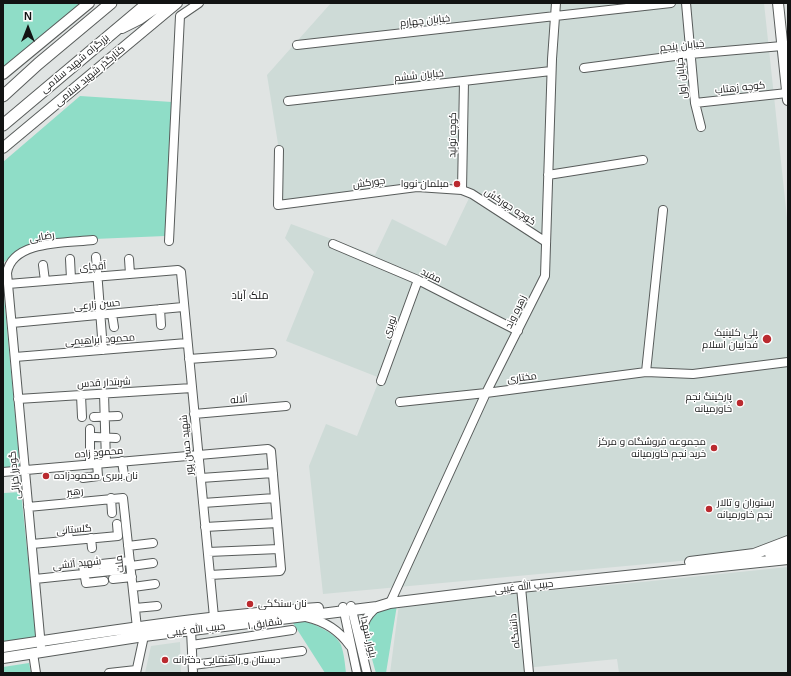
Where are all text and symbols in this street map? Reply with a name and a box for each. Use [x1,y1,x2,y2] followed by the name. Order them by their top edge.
[8,8,48,48] north arrow
[24,10,32,22] text: N
[399,12,451,30] street label: خیابان چهارم
[38,32,112,96] street label: بزرگراه شهید سلامی
[659,38,705,54] street label: خیابان پنجم
[52,43,128,109] street label: کنارگذر شهید سلامی
[674,57,690,99] street label: خیابان اول
[394,67,444,85] street label: خیابان ششم
[714,79,766,97] street label: کوچه زهتاب
[447,112,459,158] street label: کوچه تولید
[352,175,386,191] street label: جورکش
[401,178,449,190] place label: مبلمان نووا
[452,179,462,189] marker: مبلمان نووا
[482,186,538,228] street label: کوچه جورکش
[29,229,55,245] street label: رضایی
[79,260,107,274] street label: آقچای
[419,266,443,286] street label: مفید
[232,289,268,303] district label: ملک آباد
[503,293,529,331] street label: زهره وند
[73,297,121,313] street label: حسن زارعی
[380,314,400,340] street label: نوبری
[702,327,758,350] place label: پلی کلینیک فداییان اسلام
[65,332,135,348] street label: محمود ابراهیمی
[761,333,773,345] marker: پلی کلینیک فداییان اسلام
[506,370,538,386] street label: مختاری
[77,376,131,390] street label: شربتدار قدس
[685,391,732,414] place label: پارکینگ نجم خاورمیانه
[230,393,248,407] street label: آلاله
[735,398,745,408] marker: پارکینگ نجم خاورمیانه
[178,414,196,476] street label: شهید حسن پور
[598,436,706,460] place label: مجموعه فروشگاه و مرکز خرید نجم خاورمیانه
[709,443,719,453] marker: مجموعه فروشگاه و مرکز خرید نجم خاورمیانه
[74,445,124,461] street label: محمود زاده
[7,450,23,500] street label: گودرز خزائی
[54,470,138,482] place label: نان بربری محمودزاده
[41,471,51,481] marker: نان بربری محمودزاده
[66,485,84,499] street label: رهبر
[717,497,774,520] place label: رستوران و تالار نجم خاورمیانه
[704,504,714,514] marker: رستوران و تالار نجم خاورمیانه
[56,522,92,538] street label: گلستانی
[52,555,102,573] street label: شهید آتشی
[113,555,127,573] street label: ملت
[494,578,554,596] street label: حبیب الله غیبی
[258,598,307,610] place label: نان سنگکی
[245,599,255,609] marker: نان سنگکی
[507,613,523,649] street label: دانشگاه
[357,615,379,659] street label: بلوار شهدا
[247,616,283,632] street label: شقایق ۱
[166,620,226,640] street label: حبیب الله غیبی
[173,654,280,666] place label: دبستان و راهنمایی دخترانه
[160,655,170,665] marker: دبستان و راهنمایی دخترانه

